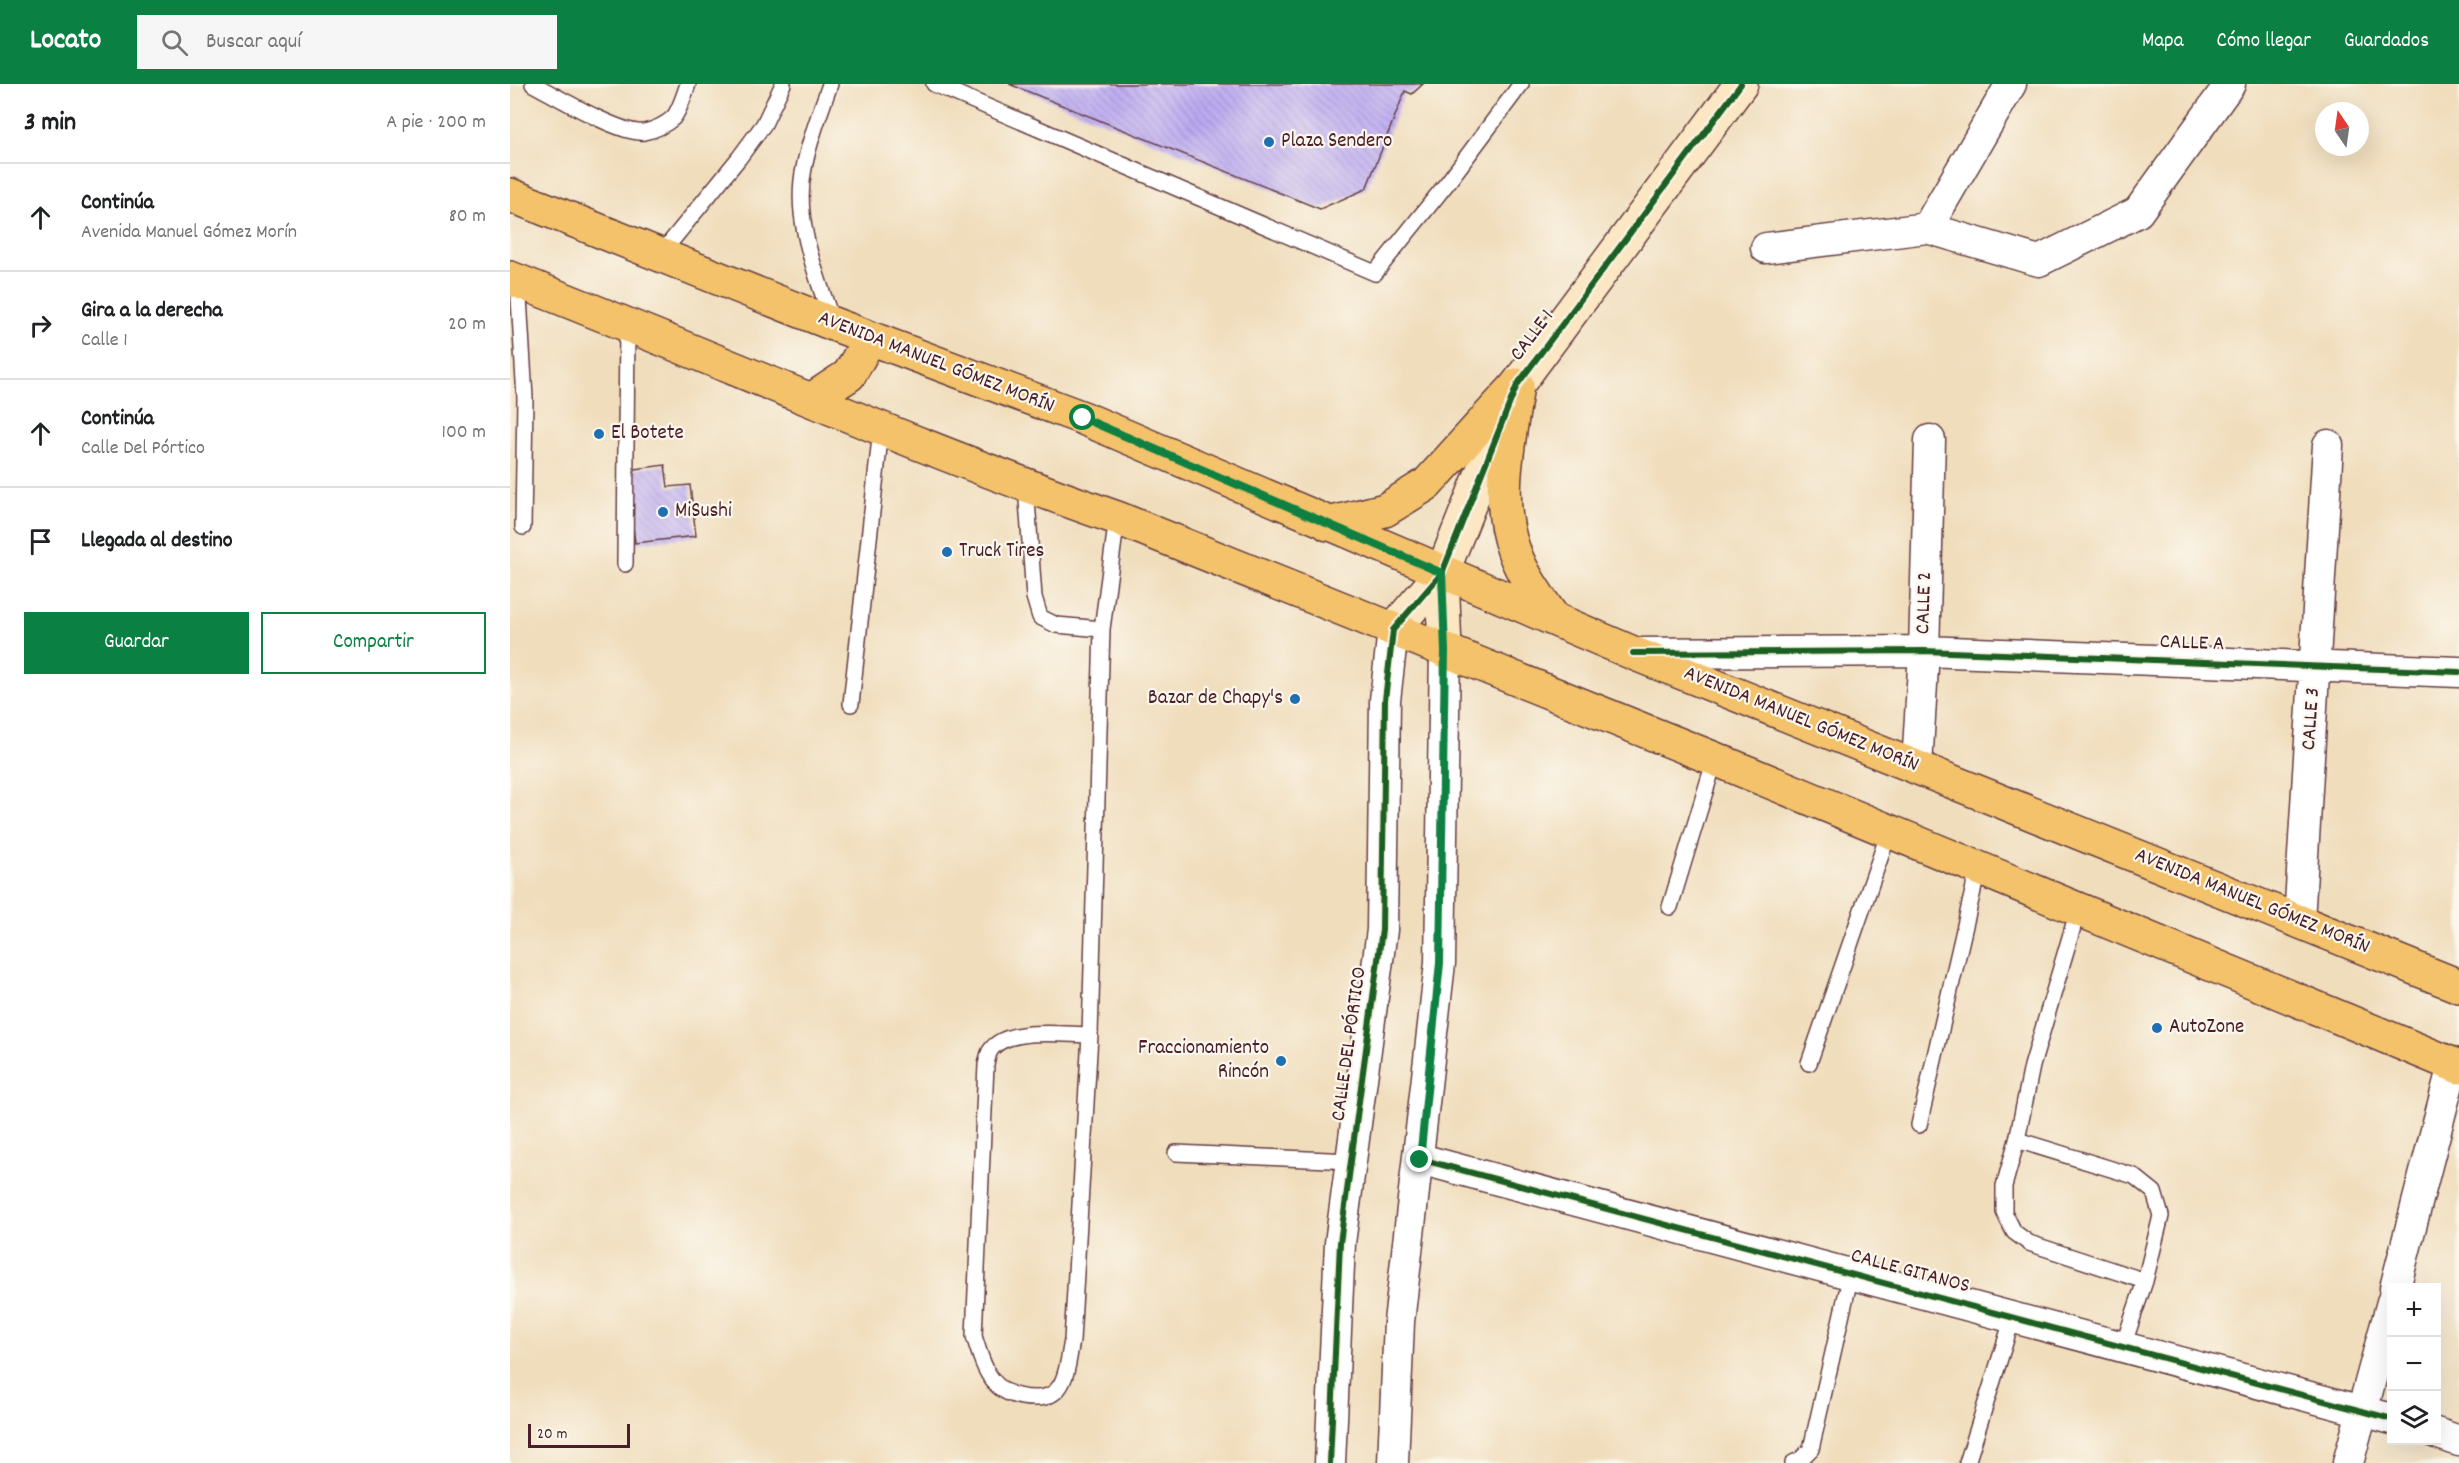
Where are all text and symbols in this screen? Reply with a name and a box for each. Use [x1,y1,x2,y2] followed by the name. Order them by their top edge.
[137,15,557,69] search box
[30,22,101,62] text: Locato
[158,26,191,59] icon: search
[206,27,301,58] text: Buscar aquí
[2142,27,2184,57] text: Mapa
[2217,27,2311,57] text: Cómo llegar
[2344,27,2429,57] text: Guardados
[2315,102,2369,156] north arrow
[24,105,76,142] text: 3 min
[386,109,486,137] text: A pie · 200 m
[1281,127,1392,157] place label: Plaza Sendero
[1262,135,1276,149] marker: Plaza Sendero
[81,188,154,219] text: Continúa
[24,201,57,234] icon: ahead
[449,203,486,231] text: 80 m
[81,219,297,247] text: Avenida Manuel Gómez Morín
[81,296,223,327] text: Gira a la derecha
[813,304,1059,422] street label: AVENIDA MANUEL GÓMEZ MORÍN
[1504,304,1562,368] street label: CALLE 1
[24,309,57,342] icon: right
[448,311,486,339] text: 20 m
[81,327,128,355] text: Calle 1
[81,404,154,435] text: Continúa
[1069,404,1095,430] route start
[24,417,57,450] icon: ahead
[442,419,486,447] text: 100 m
[611,419,684,449] place label: El Botete
[592,427,606,441] marker: El Botete
[81,435,205,463] text: Calle Del Pórtico
[675,497,732,527] place label: MiSushi
[656,505,670,519] marker: MiSushi
[24,525,57,558] icon: arrive
[81,526,233,557] text: Llegada al destino
[959,537,1044,567] place label: Truck Tires
[940,545,954,559] marker: Truck Tires
[1909,571,1941,635] street label: CALLE 2
[24,612,249,674] button: Guardar
[261,612,486,674] button: Compartir
[2159,628,2225,660] street label: CALLE A
[1679,659,1923,781] street label: AVENIDA MANUEL GÓMEZ MORÍN
[1148,684,1283,714] place label: Bazar de Chapy's
[2295,687,2329,751] street label: CALLE 3
[1288,692,1302,706] marker: Bazar de Chapy's
[2130,841,2374,963] street label: AVENIDA MANUEL GÓMEZ MORÍN
[1324,965,1376,1123] street label: CALLE DEL PÓRTICO
[2169,1013,2244,1043] place label: AutoZone
[2150,1021,2164,1035] marker: AutoZone
[1138,1034,1269,1088] place label: Fraccionamiento Rincón
[1274,1054,1288,1068] marker: Fraccionamiento Rincón
[1406,1146,1432,1172] route end
[1847,1242,1973,1302] street label: CALLE GITANOS
[2387,1283,2441,1445] map controls
[2387,1283,2441,1337] button: +
[2387,1337,2441,1391] button: −
[2387,1391,2441,1445] button: layers
[528,1421,630,1448] scale bar
[537,1423,567,1446] text: 20 m

